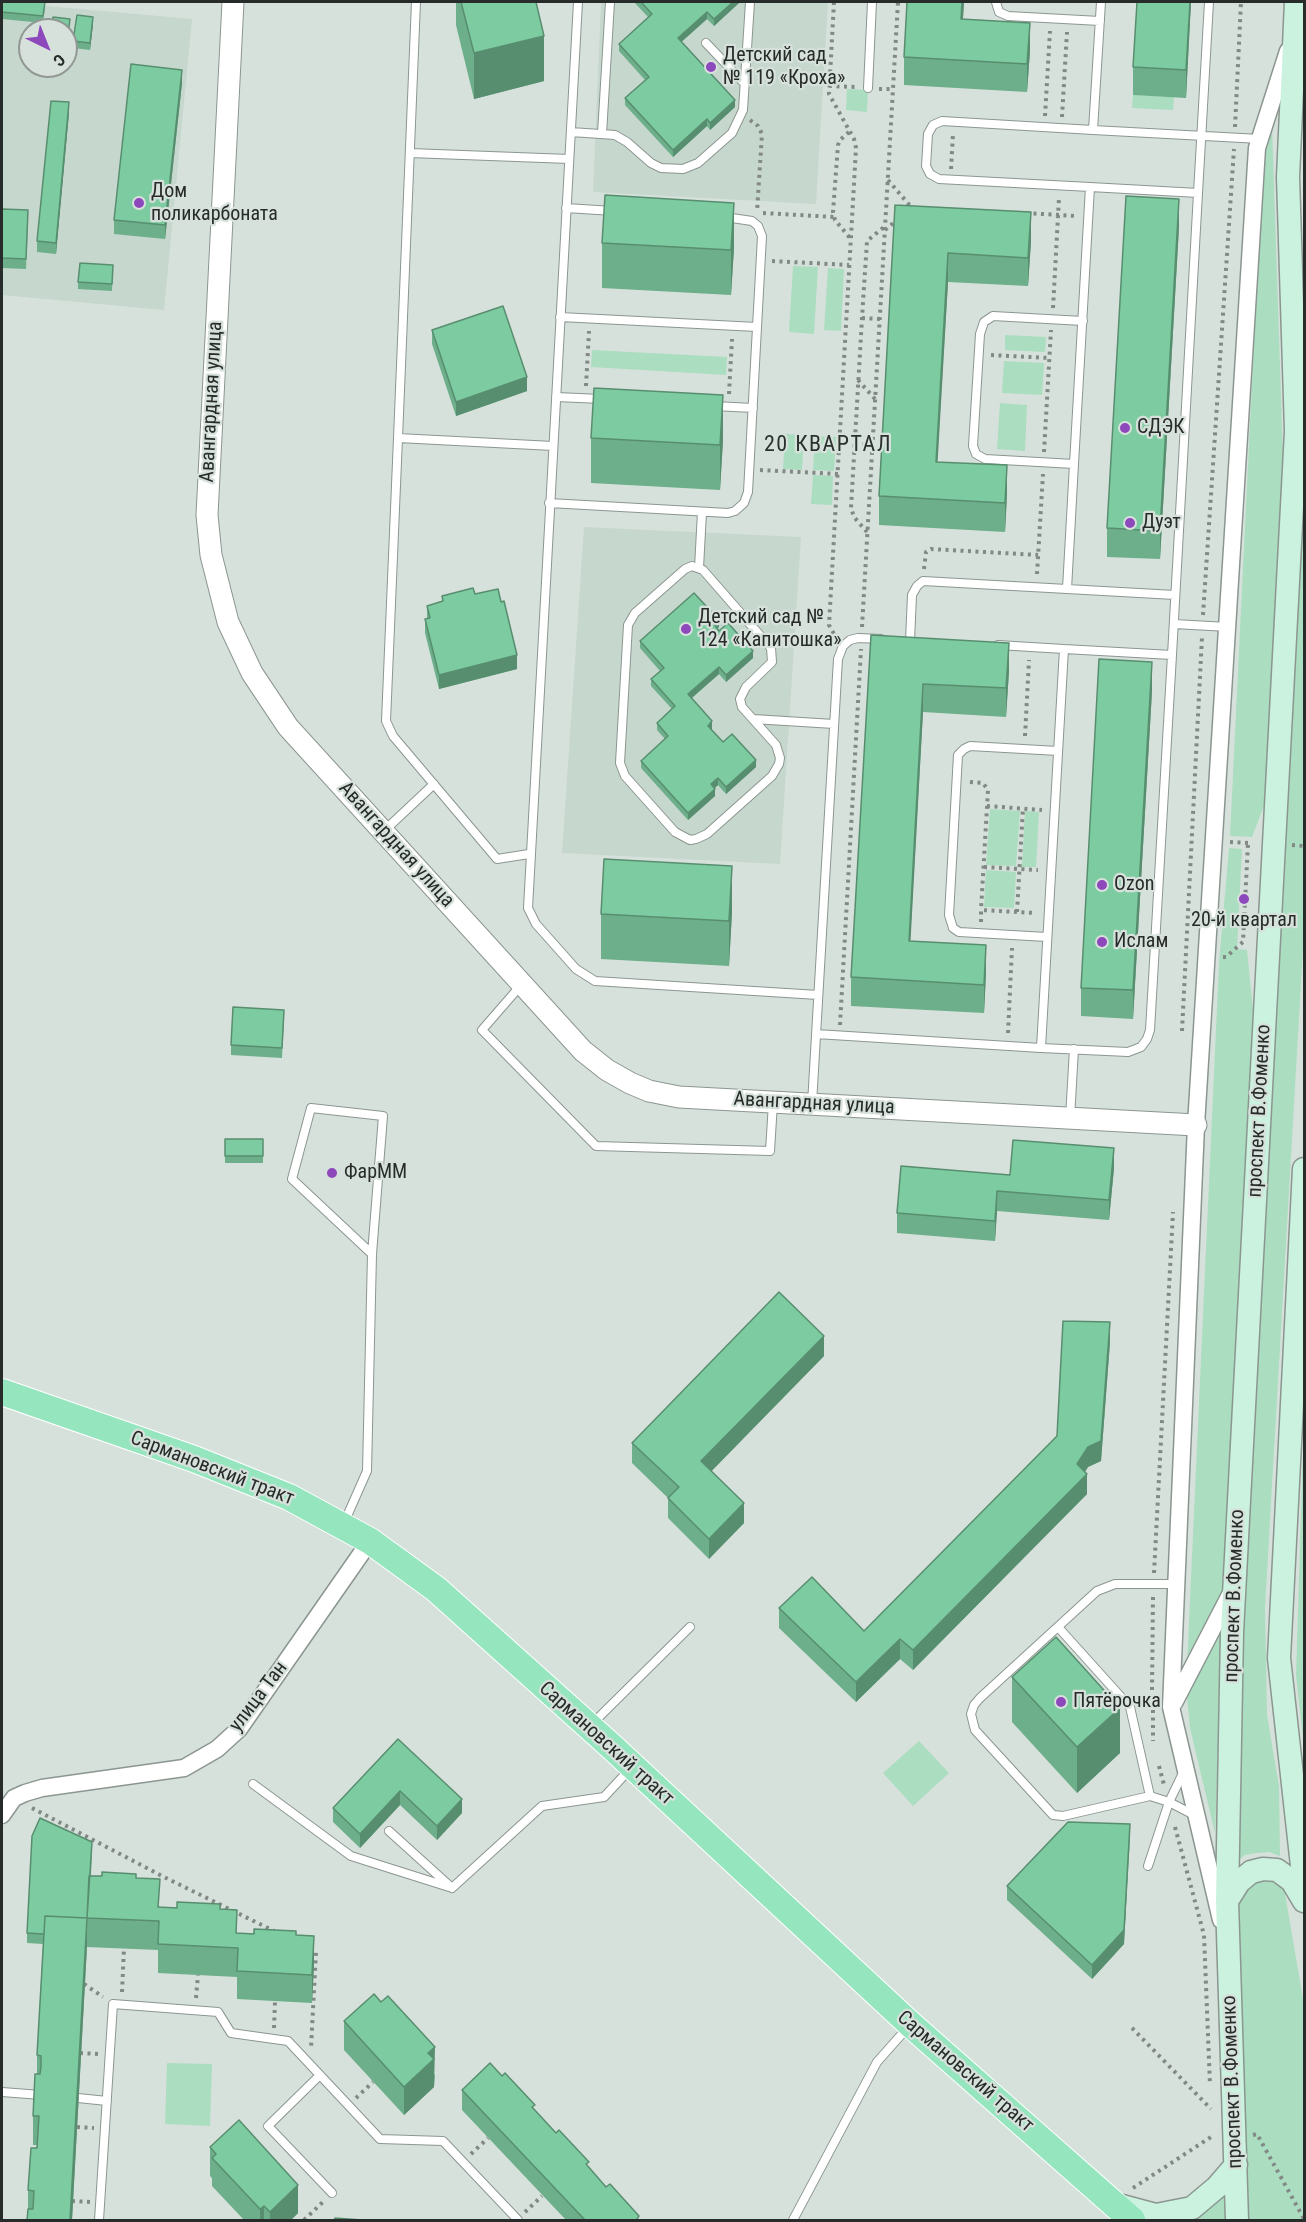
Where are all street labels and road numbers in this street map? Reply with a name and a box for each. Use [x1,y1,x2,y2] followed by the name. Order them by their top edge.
[196,321,228,483] street label: Авангардная улица
[333,777,459,913] street label: Авангардная улица
[1243,1024,1277,1198] street label: проспект В.Фоменко
[733,1088,895,1120] street label: Авангардная улица
[127,1427,297,1511] street label: Сармановский тракт
[1220,1509,1250,1683] street label: проспект В.Фоменко
[225,1657,293,1737] street label: улица Тан
[534,1677,678,1811] street label: Сармановский тракт
[1218,1995,1248,2169] street label: проспект В.Фоменко
[892,2006,1038,2138] street label: Сармановский тракт

